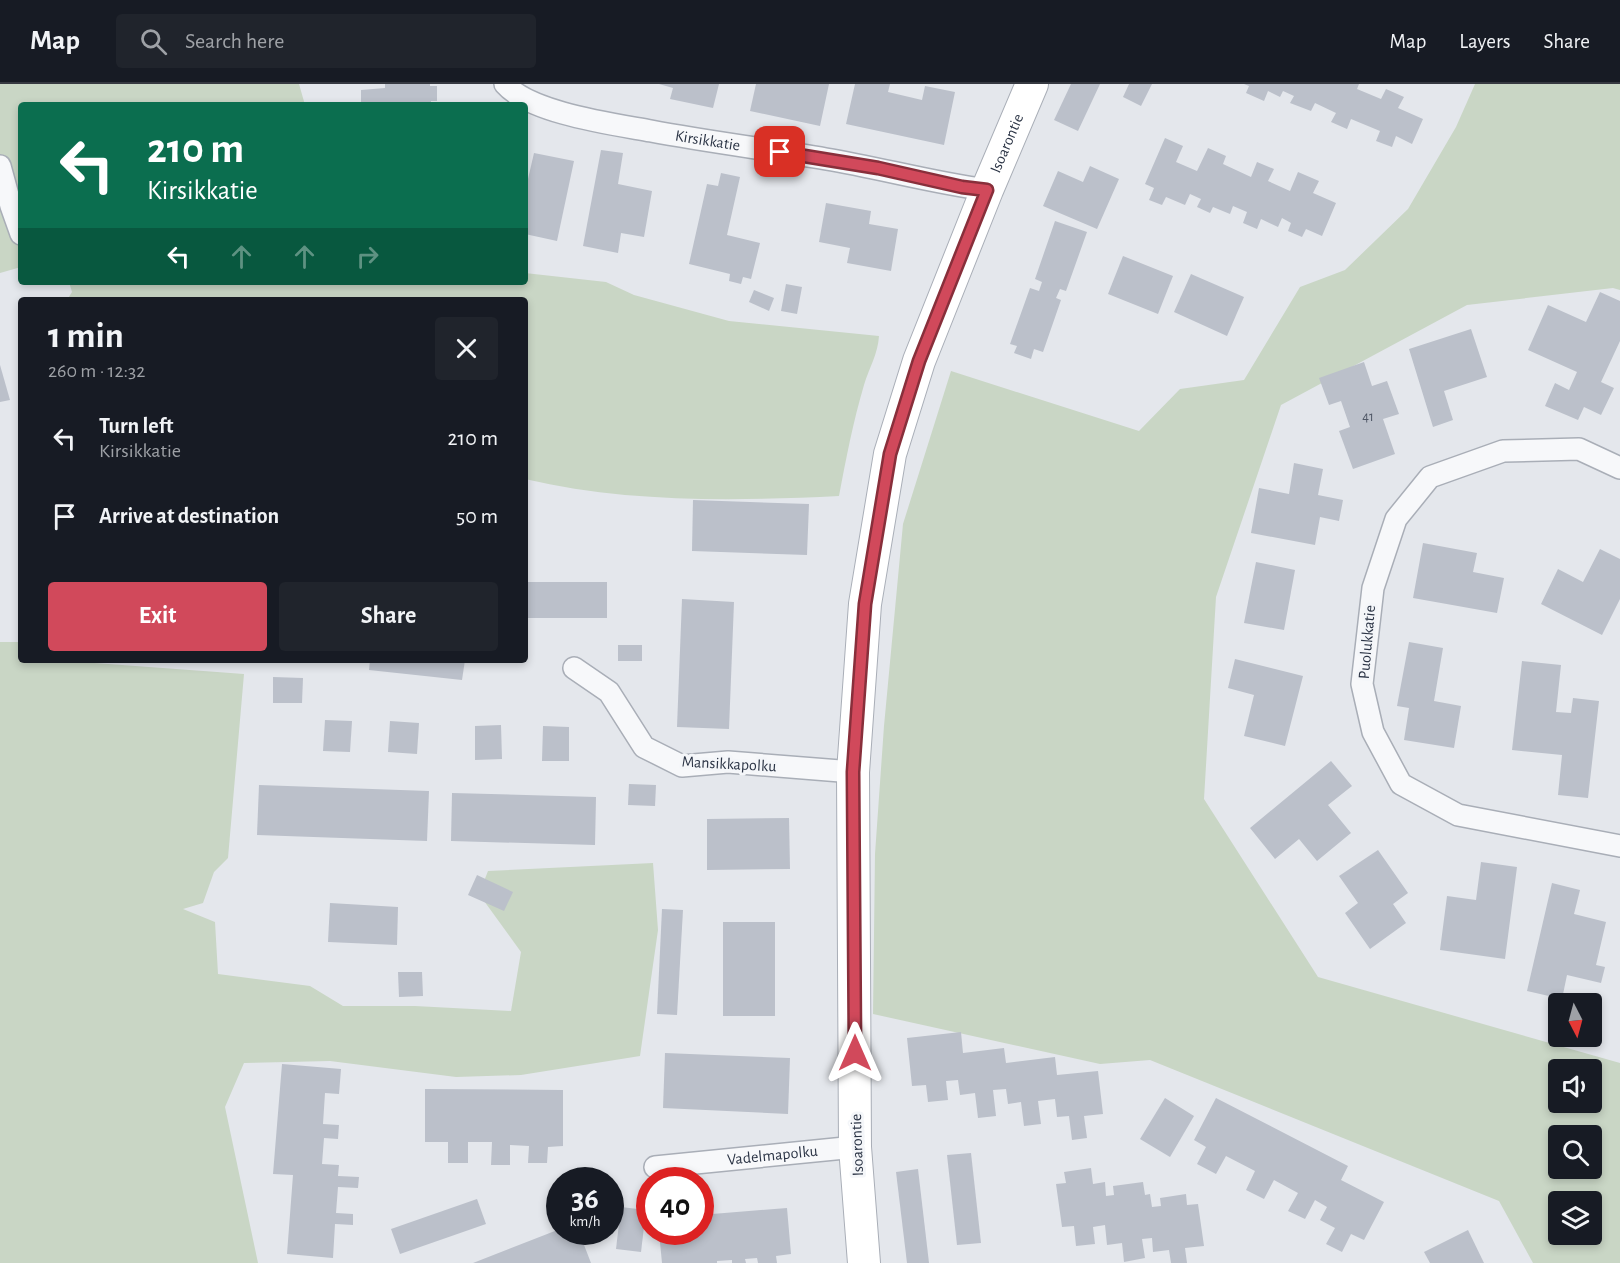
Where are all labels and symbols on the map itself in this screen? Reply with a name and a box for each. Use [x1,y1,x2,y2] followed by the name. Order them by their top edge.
[987,111,1026,175] street label: Isoarontie
[754,126,805,177] pin
[674,128,741,154] street label: Kirsikkatie
[1362,410,1374,424] house number: 41
[1356,604,1378,680] street label: Puolukkatie
[681,754,777,774] street label: Mansikkapolku
[1548,993,1602,1047] north arrow
[823,1021,887,1085] position arrow
[848,1114,866,1176] street label: Isoarontie
[726,1143,818,1168] street label: Vadelmapolku
[636,1167,714,1245] speed limit sign: 40

